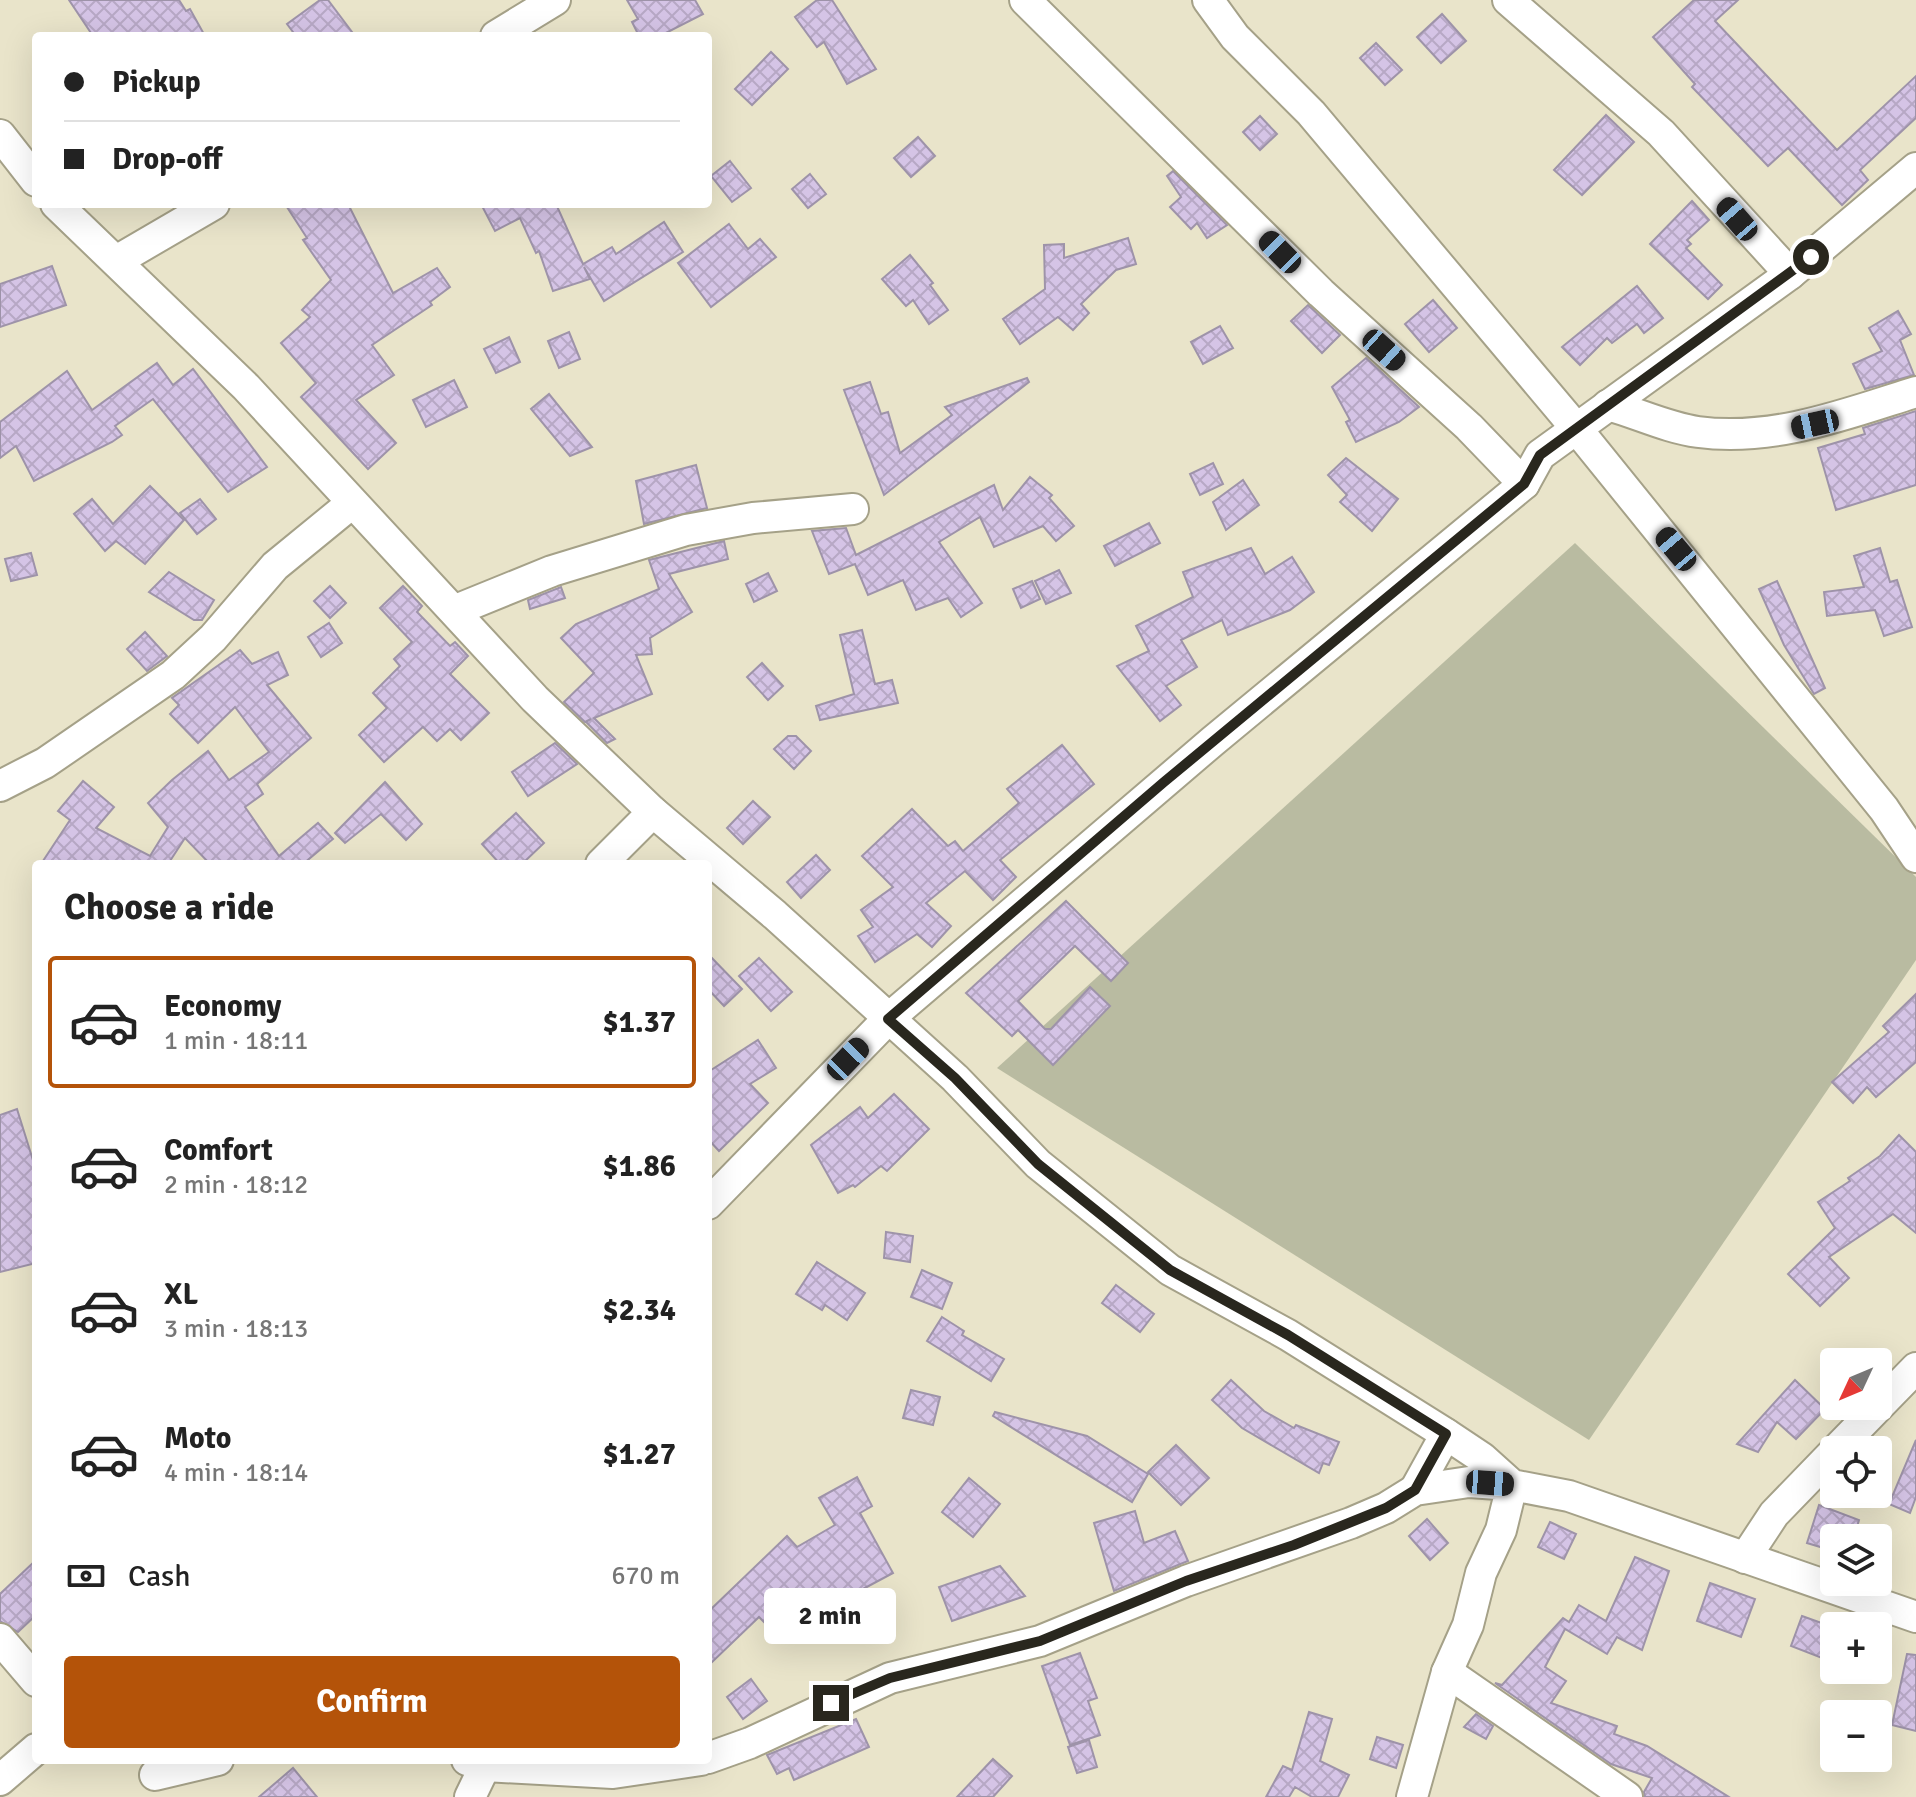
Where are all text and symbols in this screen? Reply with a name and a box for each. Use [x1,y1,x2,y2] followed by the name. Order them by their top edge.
[112,64,201,101] text: Pickup
[112,141,222,178] text: Drop-off
[1712,193,1762,245] car
[1255,227,1305,277] car
[1793,239,1829,275] route start
[1358,325,1410,375] car
[1789,407,1841,441] car
[1651,523,1701,575] car
[64,885,274,930] text: Choose a ride
[68,986,140,1058] icon: car
[164,988,281,1025] text: Economy
[603,1004,676,1041] text: $1.37
[164,1025,308,1057] text: 1 min · 18:11
[823,1033,873,1085] car
[68,1130,140,1202] icon: car
[164,1132,273,1169] text: Comfort
[603,1148,676,1185] text: $1.86
[164,1169,308,1201] text: 2 min · 18:12
[68,1274,140,1346] icon: car
[164,1276,198,1313] text: XL
[603,1292,676,1329] text: $2.34
[164,1313,308,1345] text: 3 min · 18:13
[1820,1348,1892,1420] north arrow
[1820,1348,1892,1772] map controls
[68,1418,140,1490] icon: car
[164,1420,231,1457] text: Moto
[603,1436,676,1473] text: $1.27
[1820,1436,1892,1508] button: locate
[164,1457,308,1489] text: 4 min · 18:14
[1465,1469,1515,1497] car
[1820,1524,1892,1596] button: layers
[64,1554,108,1598] icon: cash
[128,1558,191,1595] text: Cash
[611,1560,680,1592] text: 670 m
[765,1587,897,1643] callout: 2 min
[799,1600,861,1632] text: 2 min
[1820,1612,1892,1684] button: +
[64,1656,680,1748] button: Confirm
[813,1685,849,1721] route end
[1820,1700,1892,1772] button: −

